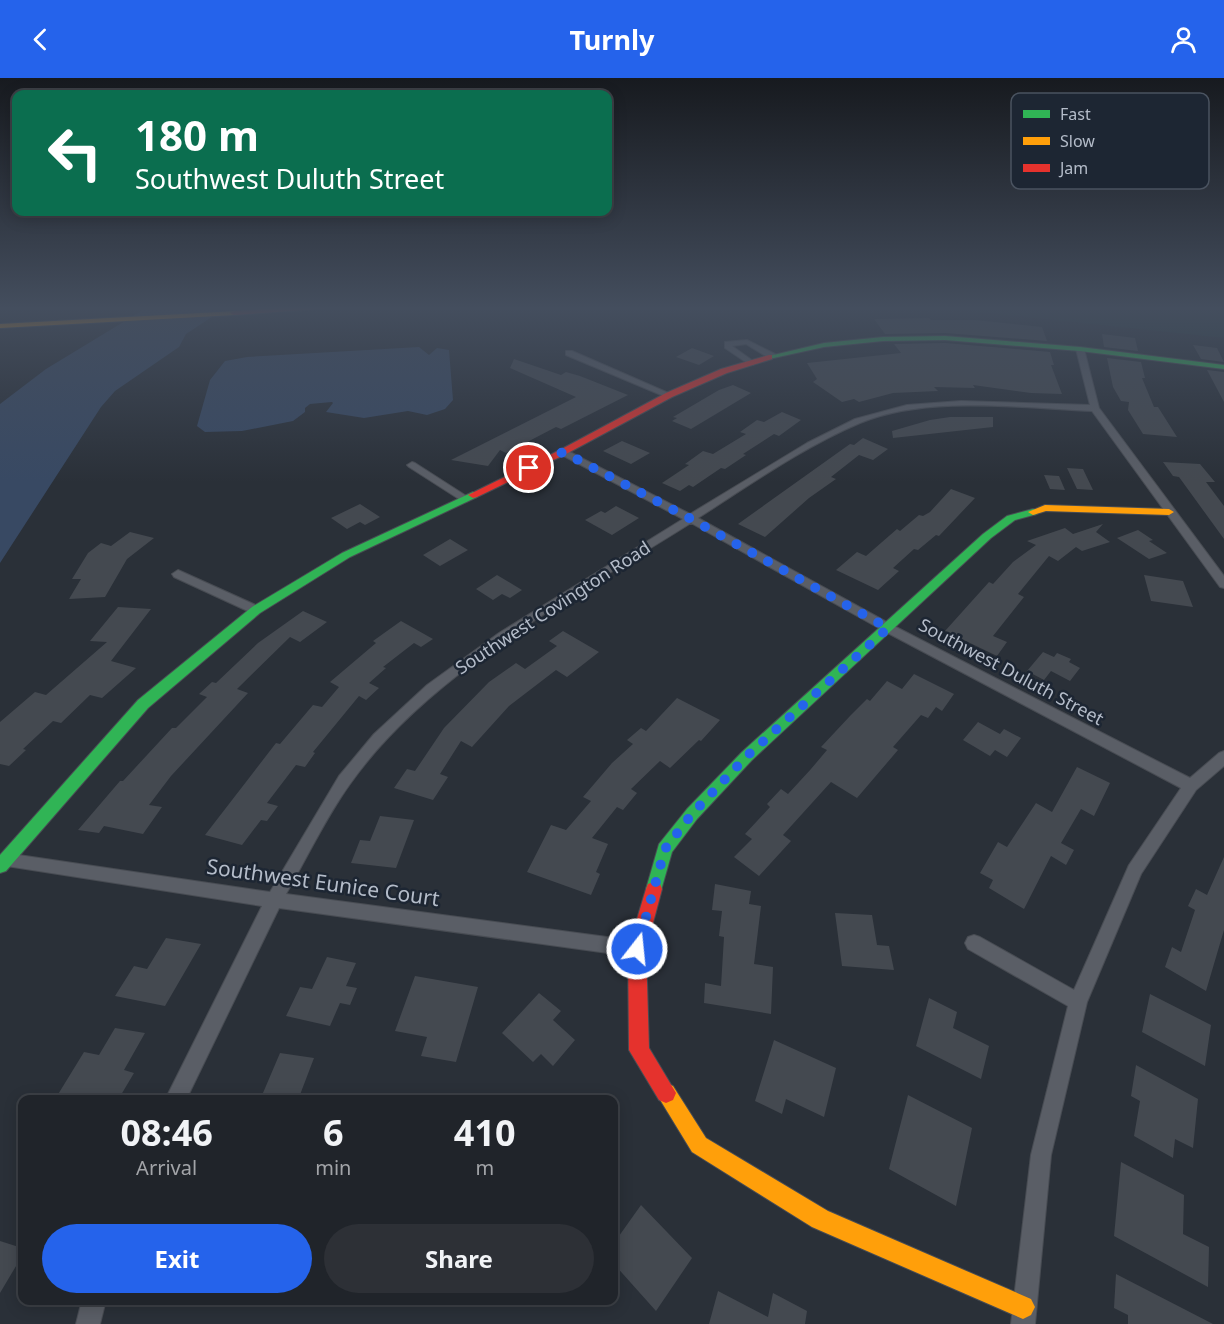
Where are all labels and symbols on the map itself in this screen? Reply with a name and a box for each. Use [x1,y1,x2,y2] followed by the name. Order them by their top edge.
[1011,93,1209,189] legend
[1060,103,1091,125] text: Fast
[1060,130,1095,152] text: Slow
[1058,157,1088,179] text: Jam
[503,442,554,493] pin
[450,535,655,679] street label: Southwest Covington Road
[915,612,1109,730] street label: Southwest Duluth Street
[205,852,442,912] street label: Southwest Eunice Court
[605,917,669,981] position arrow

